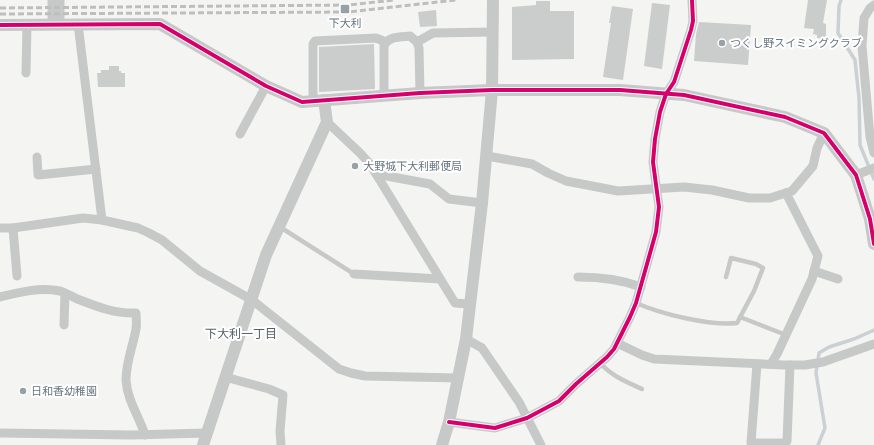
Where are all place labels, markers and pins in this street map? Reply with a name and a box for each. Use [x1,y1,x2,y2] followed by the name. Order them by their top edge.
[339,3,351,15] marker: 下大利
[329,17,362,30] place label: 下大利
[730,37,862,50] place label: つくし野スイミングクラブ
[717,38,727,48] marker: つくし野スイミングクラブ
[363,160,462,173] place label: 大野城下大利郵便局
[350,161,360,171] marker: 大野城下大利郵便局
[31,385,97,398] place label: 日和香幼稚園
[18,386,28,396] marker: 日和香幼稚園

